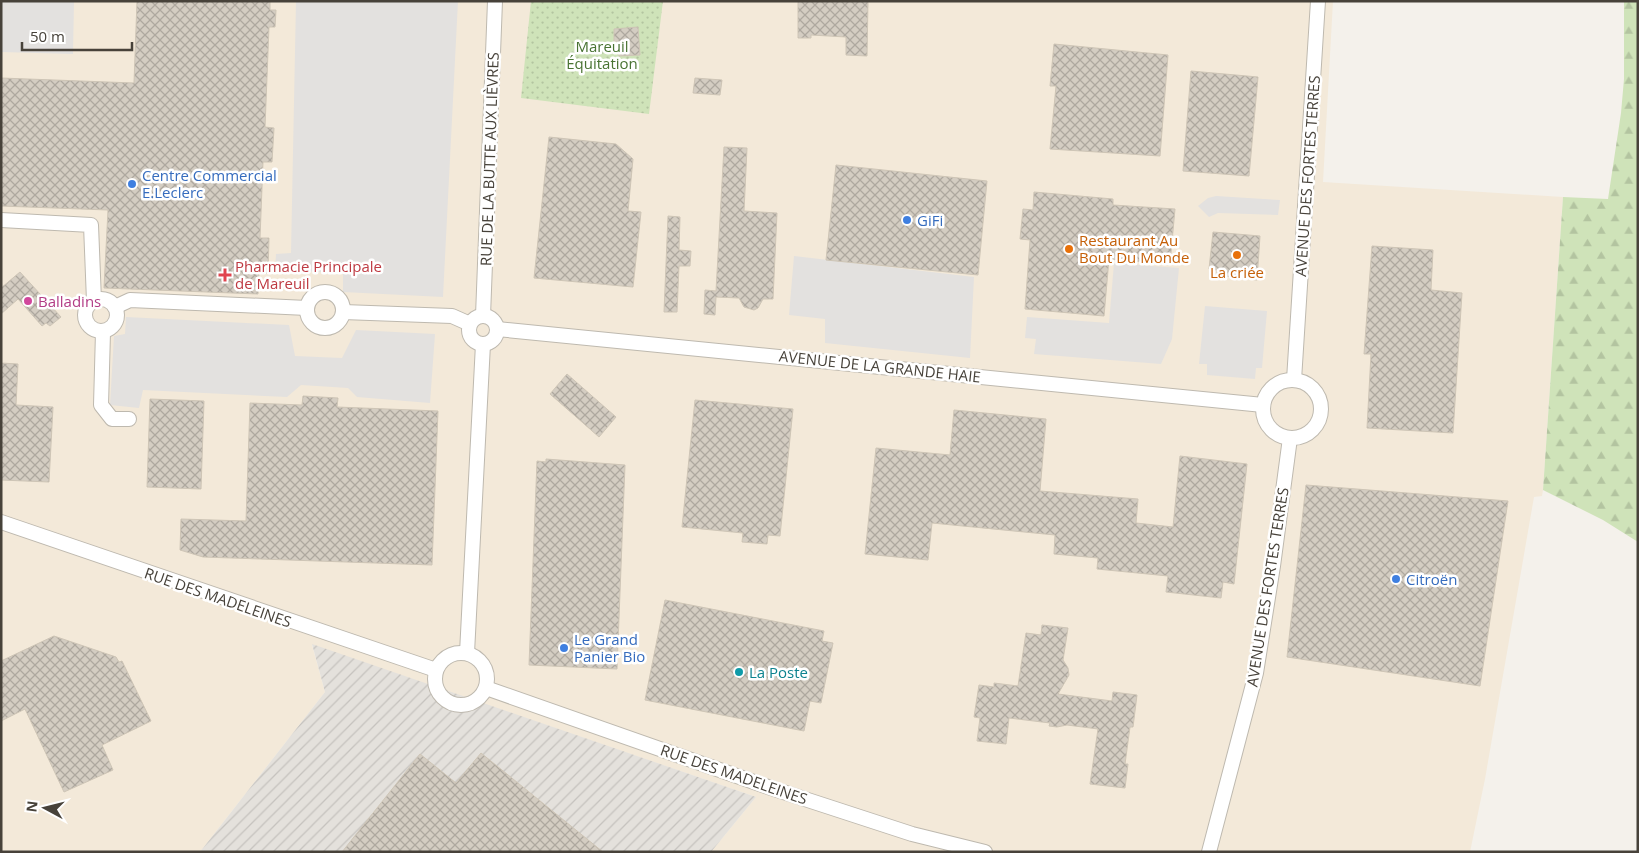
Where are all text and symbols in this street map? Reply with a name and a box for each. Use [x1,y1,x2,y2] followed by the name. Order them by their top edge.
[22,20,132,52] scale bar
[30,26,65,46] text: 50 m
[566,36,638,73] park label: Mareuil Équitation
[475,52,503,266] street label: RUE DE LA BUTTE AUX LIÈVRES
[1290,75,1324,277] street label: AVENUE DES FORTES TERRES
[142,165,277,202] place label: Centre Commercial E.Leclerc
[126,178,138,190] marker: Centre Commercial E.Leclerc
[917,210,943,230] place label: GiFi
[901,214,913,226] marker: GiFi
[1079,230,1189,267] place label: Restaurant Au Bout Du Monde
[1063,243,1075,255] marker: Restaurant Au Bout Du Monde
[1231,249,1243,261] marker: La criée
[235,256,382,293] place label: Pharmacie Principale de Mareuil
[1210,262,1264,282] place label: La criée
[219,269,231,281] marker: Pharmacie Principale de Mareuil
[38,291,101,311] place label: Balladins
[22,295,34,307] marker: Balladins
[778,345,982,387] street label: AVENUE DE LA GRANDE HAIE
[1241,486,1293,688] street label: AVENUE DES FORTES TERRES
[142,562,294,632] street label: RUE DES MADELEINES
[1406,569,1457,589] place label: Citroën
[1390,573,1402,585] marker: Citroën
[574,629,645,666] place label: Le Grand Panier Bio
[558,642,570,654] marker: Le Grand Panier Bio
[749,662,808,682] place label: La Poste
[733,666,745,678] marker: La Poste
[658,739,810,809] street label: RUE DES MADELEINES
[20,783,70,833] north arrow
[21,800,42,813] text: N

